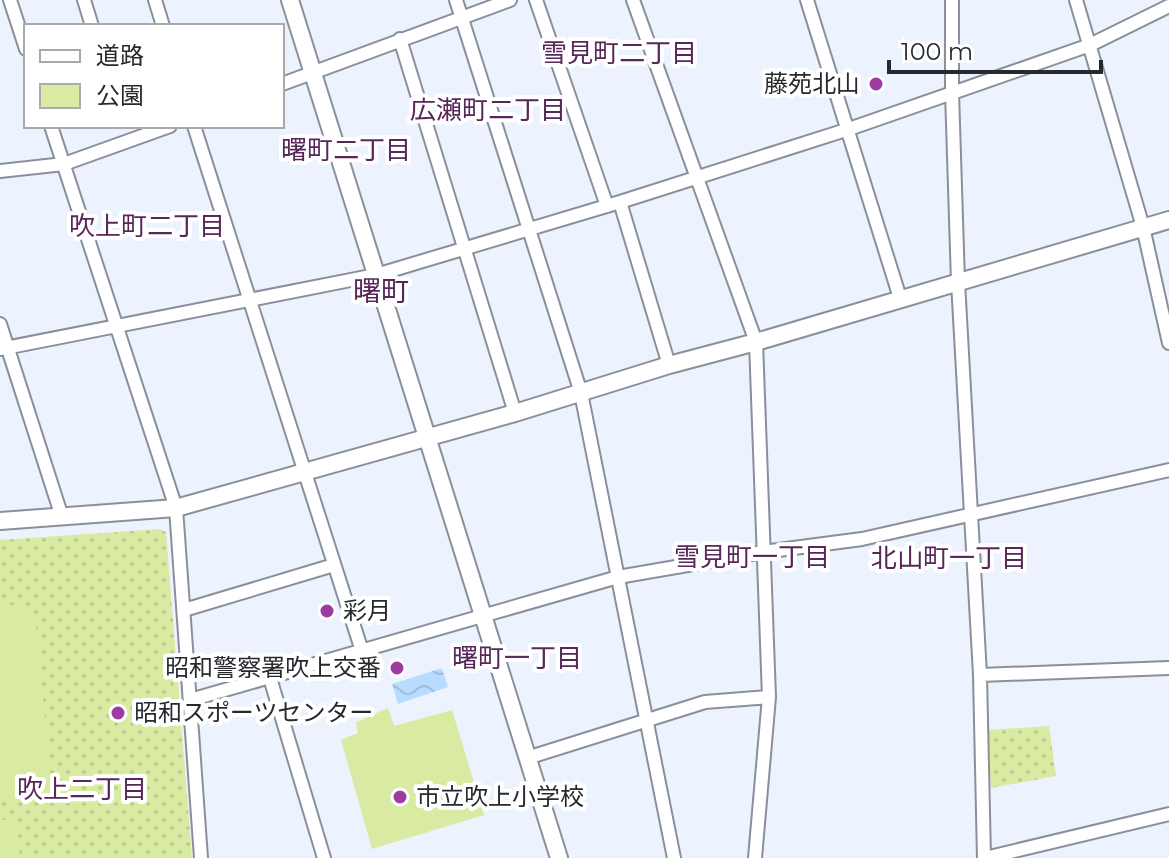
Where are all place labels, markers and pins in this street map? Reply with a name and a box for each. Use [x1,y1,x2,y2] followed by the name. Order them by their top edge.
[764,69,860,98] place label: 藤苑北山
[867,75,885,93] marker: 藤苑北山
[343,596,391,625] place label: 彩月
[318,602,336,620] marker: 彩月
[165,653,381,682] place label: 昭和警察署吹上交番
[388,659,406,677] marker: 昭和警察署吹上交番
[134,698,374,727] place label: 昭和スポーツセンター
[109,704,127,722] marker: 昭和スポーツセンター
[416,782,584,811] place label: 市立吹上小学校
[391,788,409,806] marker: 市立吹上小学校

